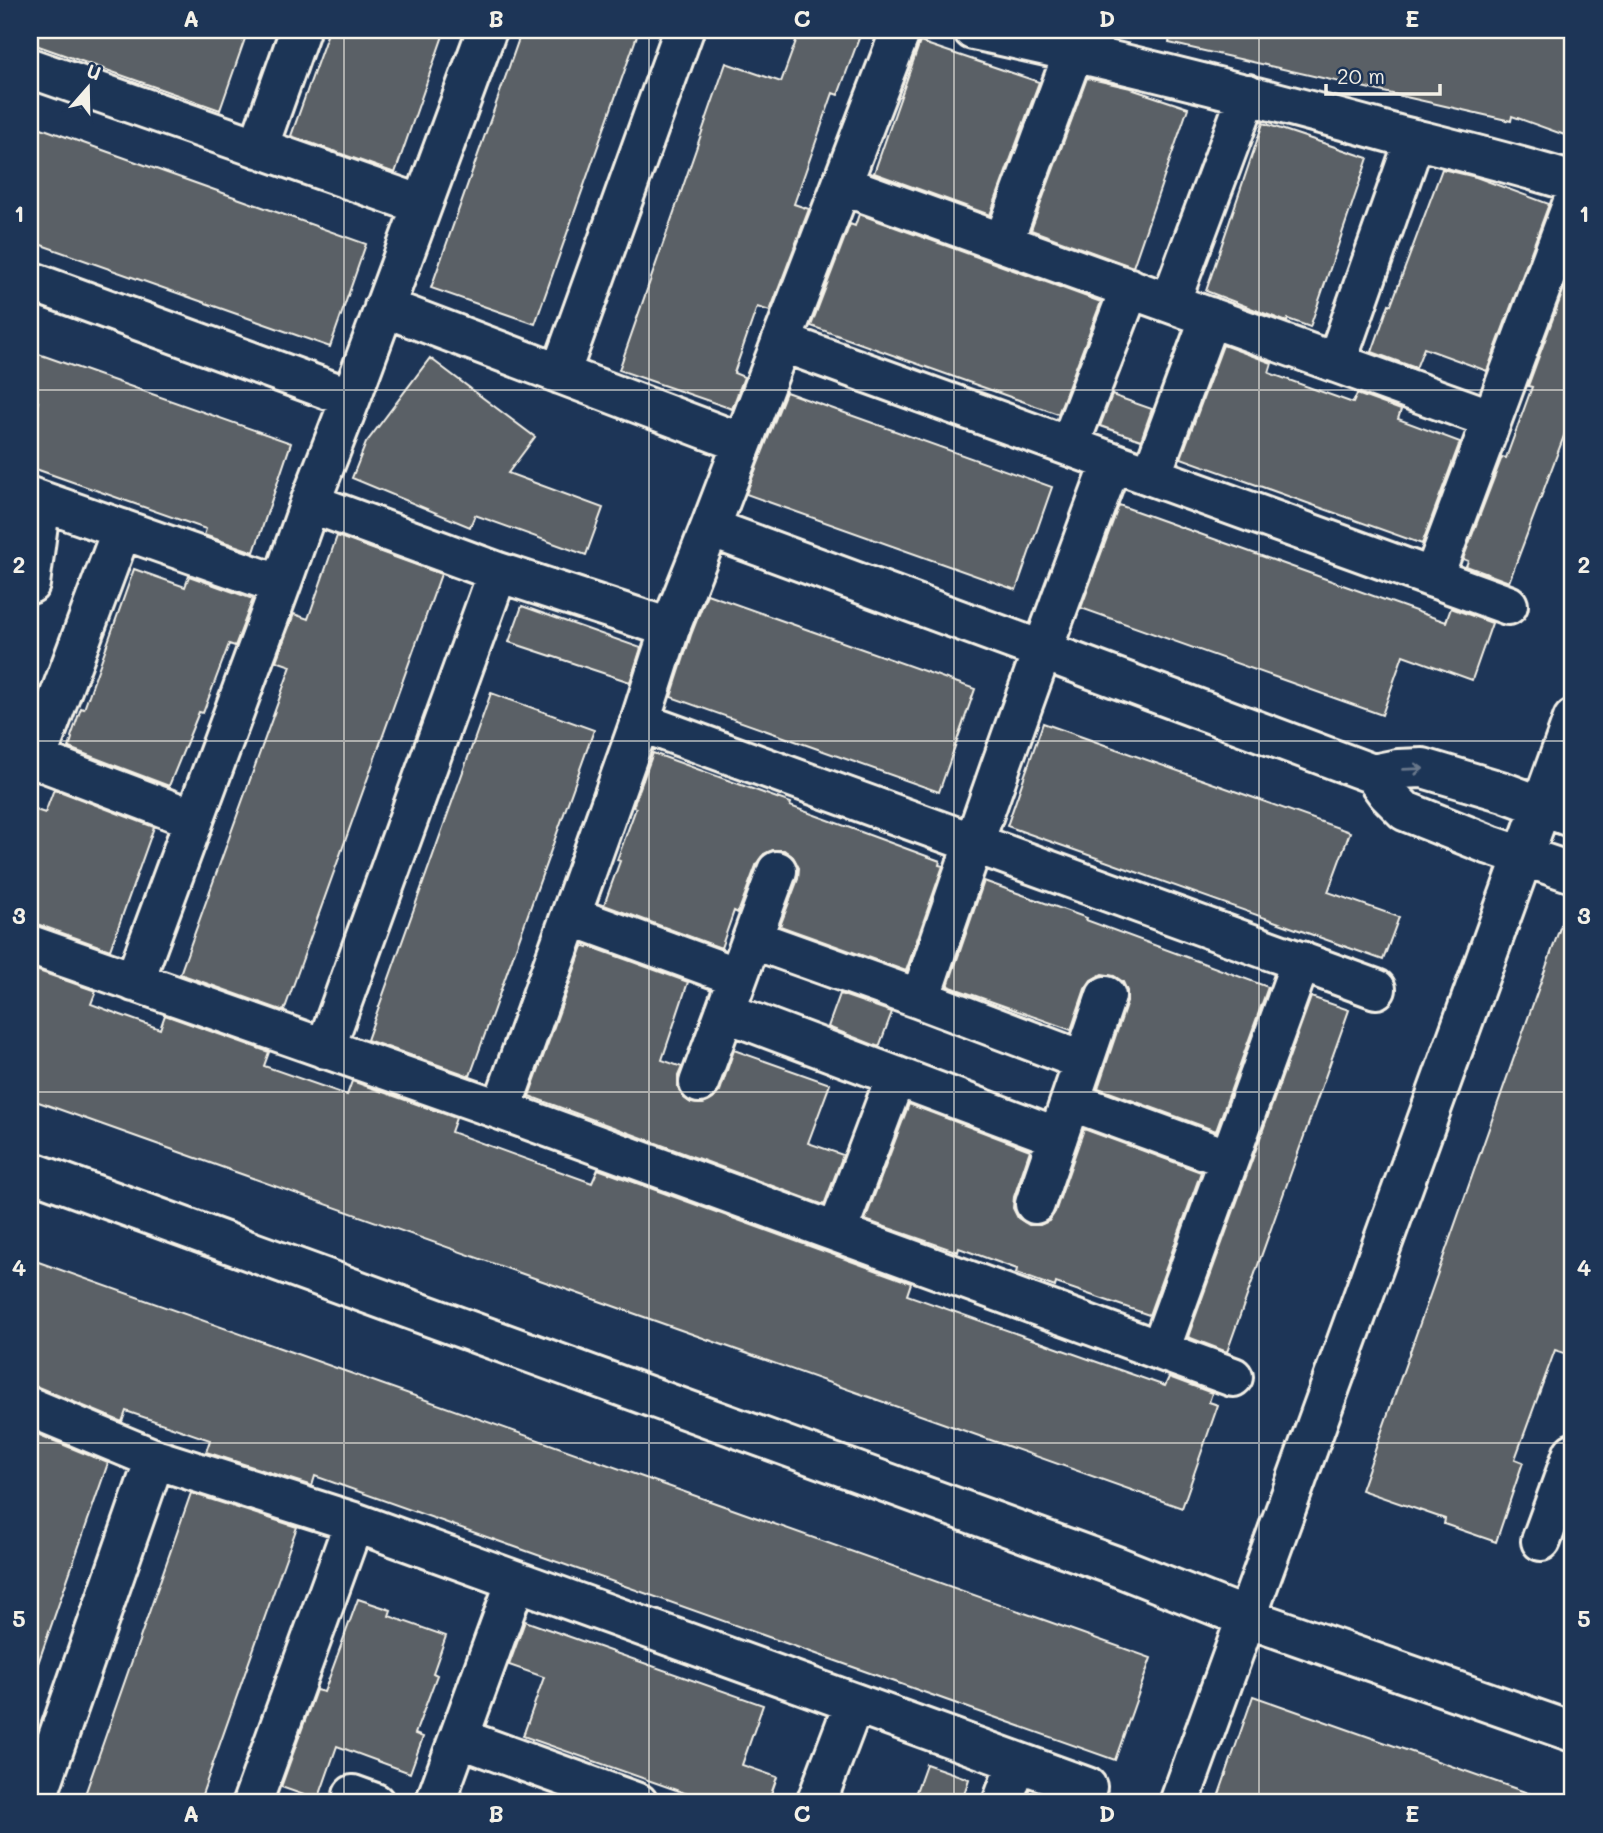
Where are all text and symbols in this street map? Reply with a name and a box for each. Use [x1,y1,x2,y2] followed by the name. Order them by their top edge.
[183,3,199,33] text: A
[488,3,504,33] text: B
[793,3,811,33] text: C
[1099,3,1115,33] text: D
[1405,3,1419,33] text: E
[52,52,122,122] north arrow
[1326,52,1440,96] scale bar
[83,58,105,86] text: U
[1337,62,1385,89] text: 20 m
[14,198,24,228] text: 1
[1579,198,1589,228] text: 1
[13,549,25,579] text: 2
[1578,549,1590,579] text: 2
[1401,762,1424,775] one-way arrow
[12,900,26,930] text: 3
[1577,900,1591,930] text: 3
[12,1252,26,1282] text: 4
[1577,1252,1591,1282] text: 4
[12,1603,26,1633] text: 5
[1577,1603,1591,1633] text: 5
[183,1798,199,1828] text: A
[488,1798,504,1828] text: B
[793,1798,811,1828] text: C
[1099,1798,1115,1828] text: D
[1405,1798,1419,1828] text: E

